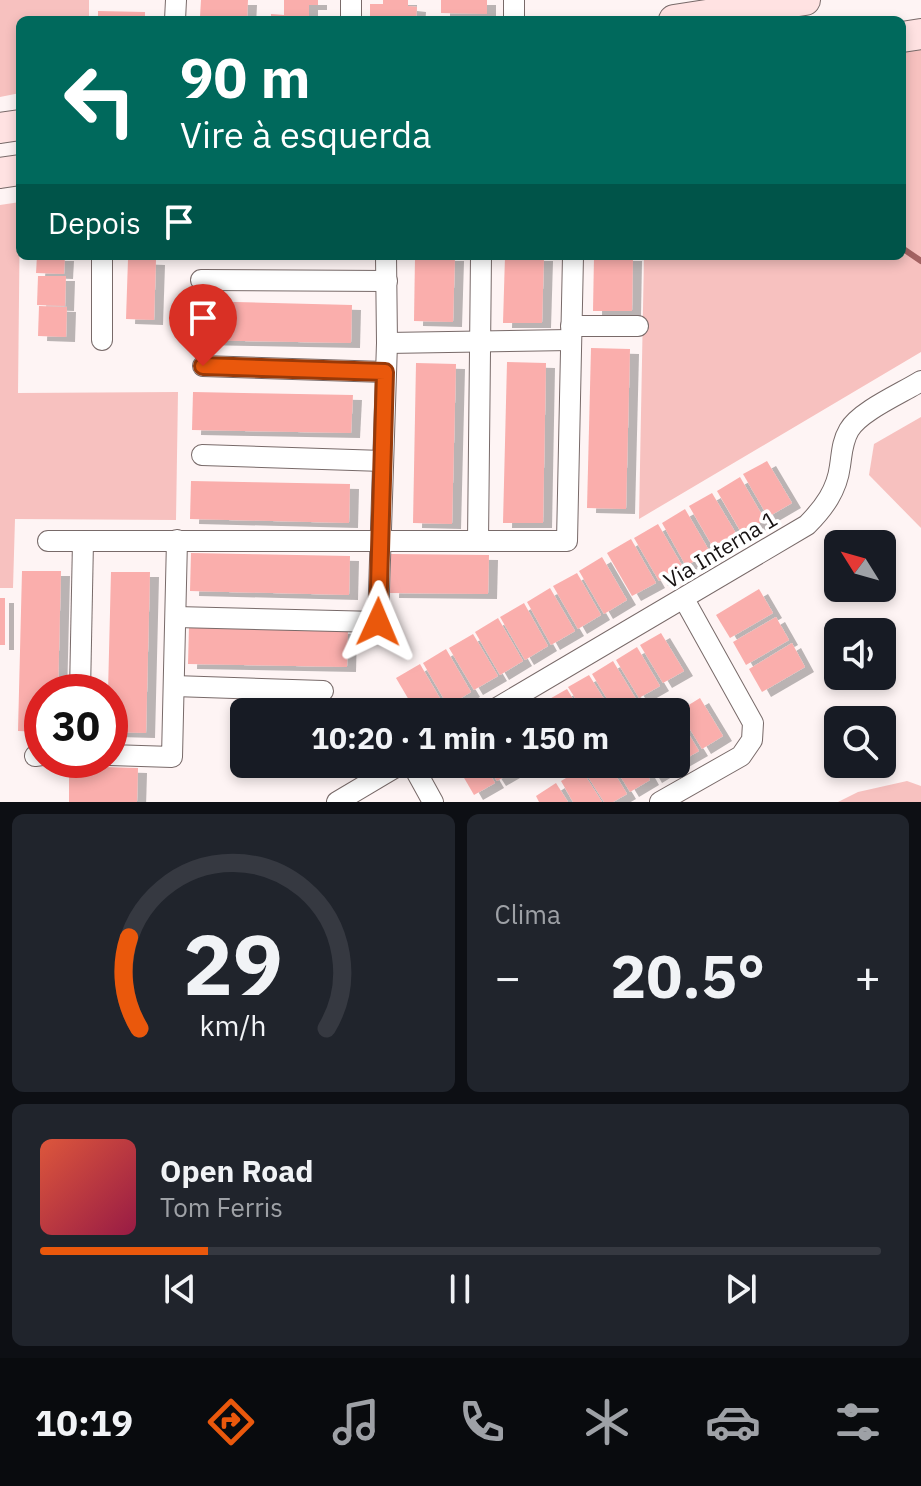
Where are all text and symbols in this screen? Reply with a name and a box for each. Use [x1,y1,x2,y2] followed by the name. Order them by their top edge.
[180,41,310,113] text: 90 m
[48,48,152,152] icon: left
[180,111,431,158] text: Vire à esquerda
[157,200,201,244] icon: arrive
[48,203,141,242] text: Depois
[169,284,237,366] pin
[181,296,225,340] icon: arrive
[658,504,782,594] street label: Via Interna 1
[824,530,896,602] north arrow
[824,530,896,778] map controls
[336,580,420,664] position arrow
[824,618,896,690] button: sound
[24,674,128,778] speed limit sign: 30
[824,706,896,778] button: search
[311,718,609,757] text: 10:20 · 1 min · 150 m
[495,897,561,931] text: Clima
[183,910,283,1018] text: 29
[610,936,765,1015] text: 20.5°
[495,948,521,1005] text: −
[855,948,881,1005] text: +
[200,1007,267,1044] text: km/h
[160,1151,313,1190] text: Open Road
[160,1190,283,1224] text: Tom Ferris
[158,1267,202,1311] icon: previous
[438,1267,482,1311] icon: pause
[719,1267,763,1311] icon: next
[203,1394,259,1450] icon: directions
[328,1394,384,1450] icon: music
[454,1394,510,1450] icon: phone
[579,1394,635,1450] icon: climate
[705,1394,761,1450] icon: car
[830,1394,886,1450] icon: filters
[35,1399,133,1446] text: 10:19

